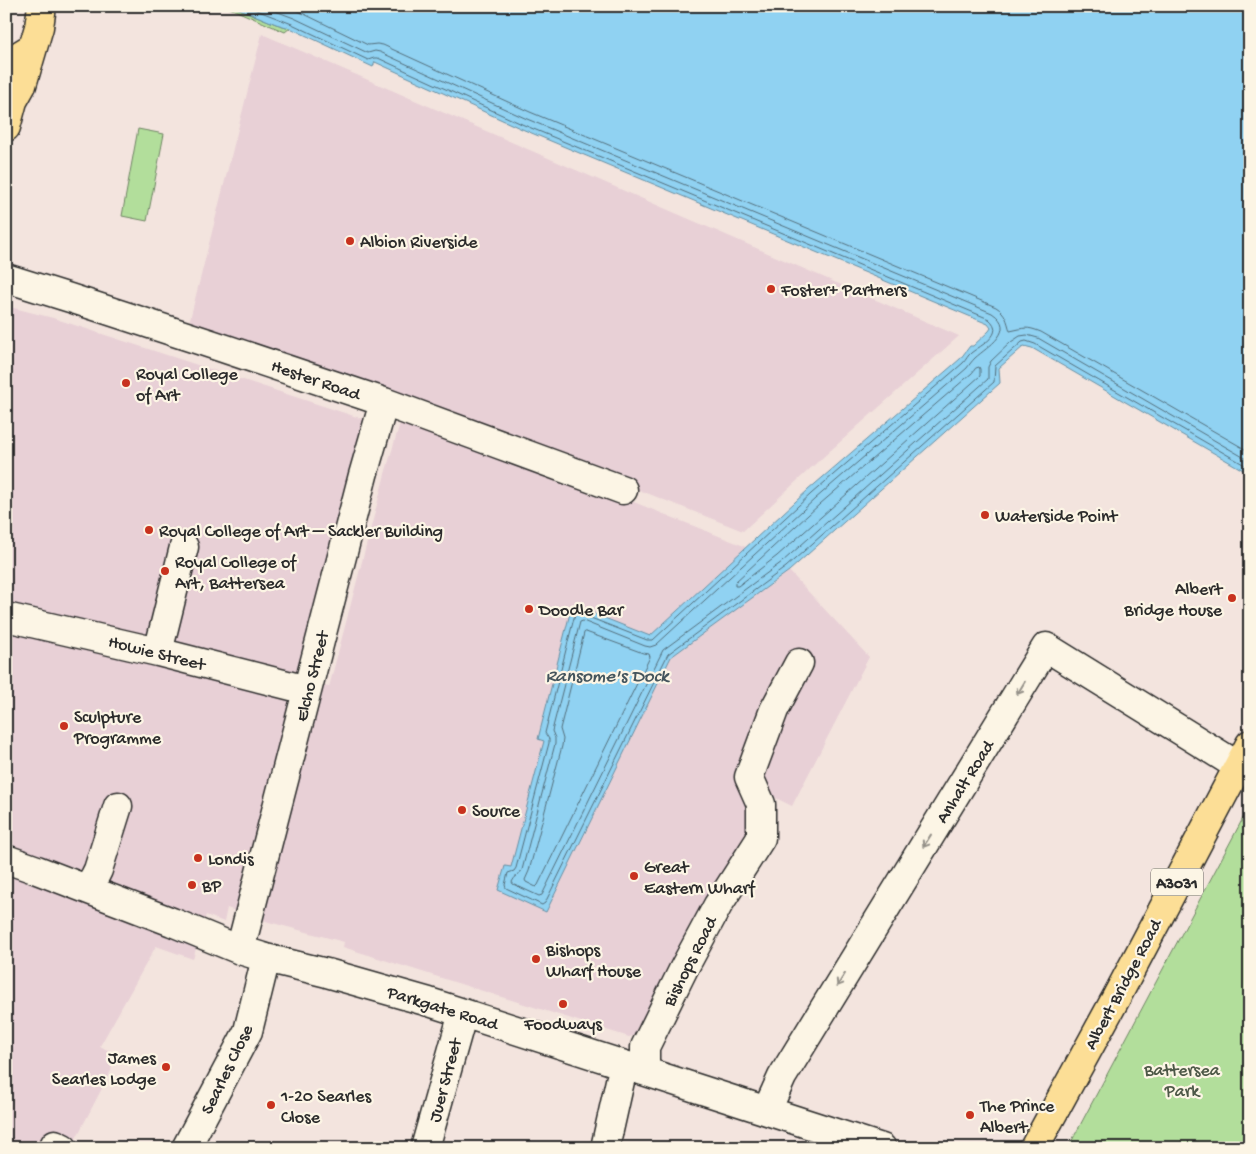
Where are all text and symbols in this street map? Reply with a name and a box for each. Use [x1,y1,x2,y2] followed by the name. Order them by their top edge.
[360,233,478,254] place label: Albion Riverside
[344,235,356,247] marker: Albion Riverside
[780,281,908,302] place label: Foster+ Partners
[765,283,777,295] marker: Foster+ Partners
[268,356,364,407] street label: Hester Road
[136,365,238,407] place label: Royal College of Art
[120,377,132,389] marker: Royal College of Art
[995,507,1119,528] place label: Waterside Point
[979,509,991,521] marker: Waterside Point
[159,522,443,543] place label: Royal College of Art – Sackler Building
[143,524,155,536] marker: Royal College of Art – Sackler Building
[175,553,297,595] place label: Royal College of Art, Battersea
[159,565,171,577] marker: Royal College of Art, Battersea
[1123,580,1224,622] place label: Albert Bridge House
[1226,592,1238,604] marker: Albert Bridge House
[538,601,625,622] place label: Doodle Bar
[523,603,535,615] marker: Doodle Bar
[292,628,335,724] street label: Elcho Street
[106,632,209,677] street label: Howie Street
[545,666,670,689] water label: Ransome's Dock
[1016,681,1026,695] one-way arrow
[73,708,162,750] place label: Sculpture Programme
[58,720,70,732] marker: Sculpture Programme
[932,736,1001,828] street label: Anhalt Road
[472,802,521,823] place label: Source
[456,804,468,816] marker: Source
[921,834,931,848] one-way arrow
[208,850,255,871] place label: Londis
[192,852,204,864] marker: Londis
[644,858,756,900] place label: Great Eastern Wharf
[1151,869,1203,896] road number: A3031
[628,870,640,882] marker: Great Eastern Wharf
[201,877,222,898] place label: BP
[186,879,198,891] marker: BP
[659,913,723,1011] street label: Bishops Road
[1081,915,1168,1054] street label: Albert Bridge Road
[545,941,642,983] place label: Bishops Wharf House
[530,953,542,965] marker: Bishops Wharf House
[836,972,846,986] one-way arrow
[383,982,502,1037] street label: Parkgate Road
[557,998,569,1010] marker: Foodways
[523,1015,603,1036] place label: Foodways
[198,1021,259,1118] street label: Searles Close
[425,1035,468,1125] street label: Juer Street
[52,1049,157,1091] place label: James Searles Lodge
[160,1061,172,1073] marker: James Searles Lodge
[1143,1061,1221,1103] park label: Battersea Park
[280,1087,372,1129] place label: 1-20 Searles Close
[979,1097,1055,1139] place label: The Prince Albert
[265,1099,277,1111] marker: 1-20 Searles Close
[964,1109,976,1121] marker: The Prince Albert

